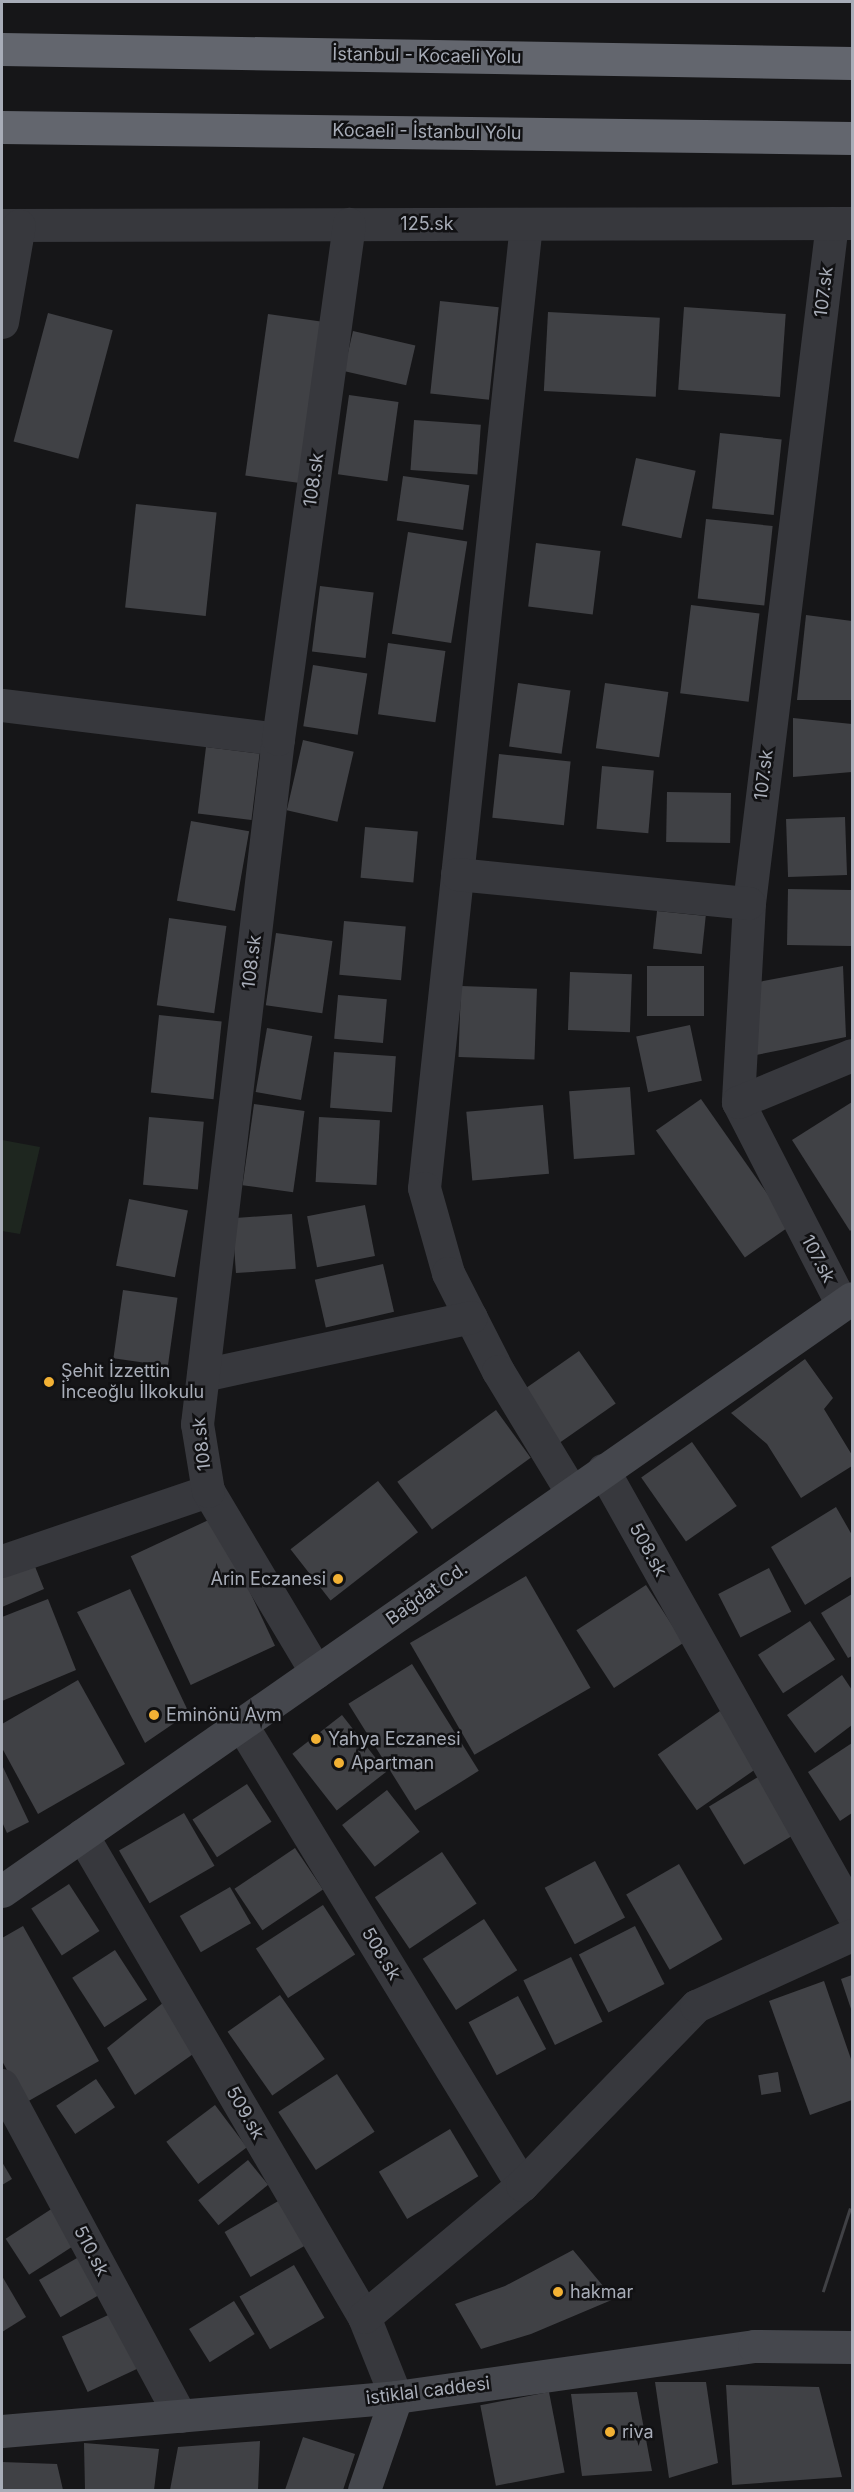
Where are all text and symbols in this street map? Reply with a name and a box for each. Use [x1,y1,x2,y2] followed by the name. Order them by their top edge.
[332,44,522,68] street label: İstanbul - Kocaeli Yolu
[332,120,522,144] street label: Kocaeli - İstanbul Yolu
[400,213,454,235] street label: 125.sk
[810,265,838,319] street label: 107.sk
[300,452,328,508] street label: 108.sk
[750,748,778,802] street label: 107.sk
[238,934,266,990] street label: 108.sk
[797,1231,839,1287] street label: 107.sk
[61,1361,204,1404] place label: Şehit İzzettin İnceoğlu İlkokulu
[42,1375,56,1389] marker: Şehit İzzettin İnceoğlu İlkokulu
[188,1416,216,1472] street label: 108.sk
[625,1520,671,1580] street label: 508.sk
[382,1558,472,1630] street label: Bağdat Cd.
[211,1568,326,1590] place label: Arin Eczanesi
[331,1572,345,1586] marker: Arin Eczanesi
[166,1704,282,1726] place label: Eminönü Avm
[147,1708,161,1722] marker: Eminönü Avm
[328,1728,461,1750] place label: Yahya Eczanesi
[309,1732,323,1746] marker: Yahya Eczanesi
[351,1752,434,1774] place label: Apartman
[332,1756,346,1770] marker: Apartman
[357,1924,405,1984] street label: 508.sk
[221,2083,269,2143] street label: 509.sk
[69,2222,113,2280] street label: 510.sk
[570,2281,633,2303] place label: hakmar
[551,2285,565,2299] marker: hakmar
[365,2373,491,2409] street label: istiklal caddesi
[622,2421,654,2443] place label: riva
[603,2425,617,2439] marker: riva

